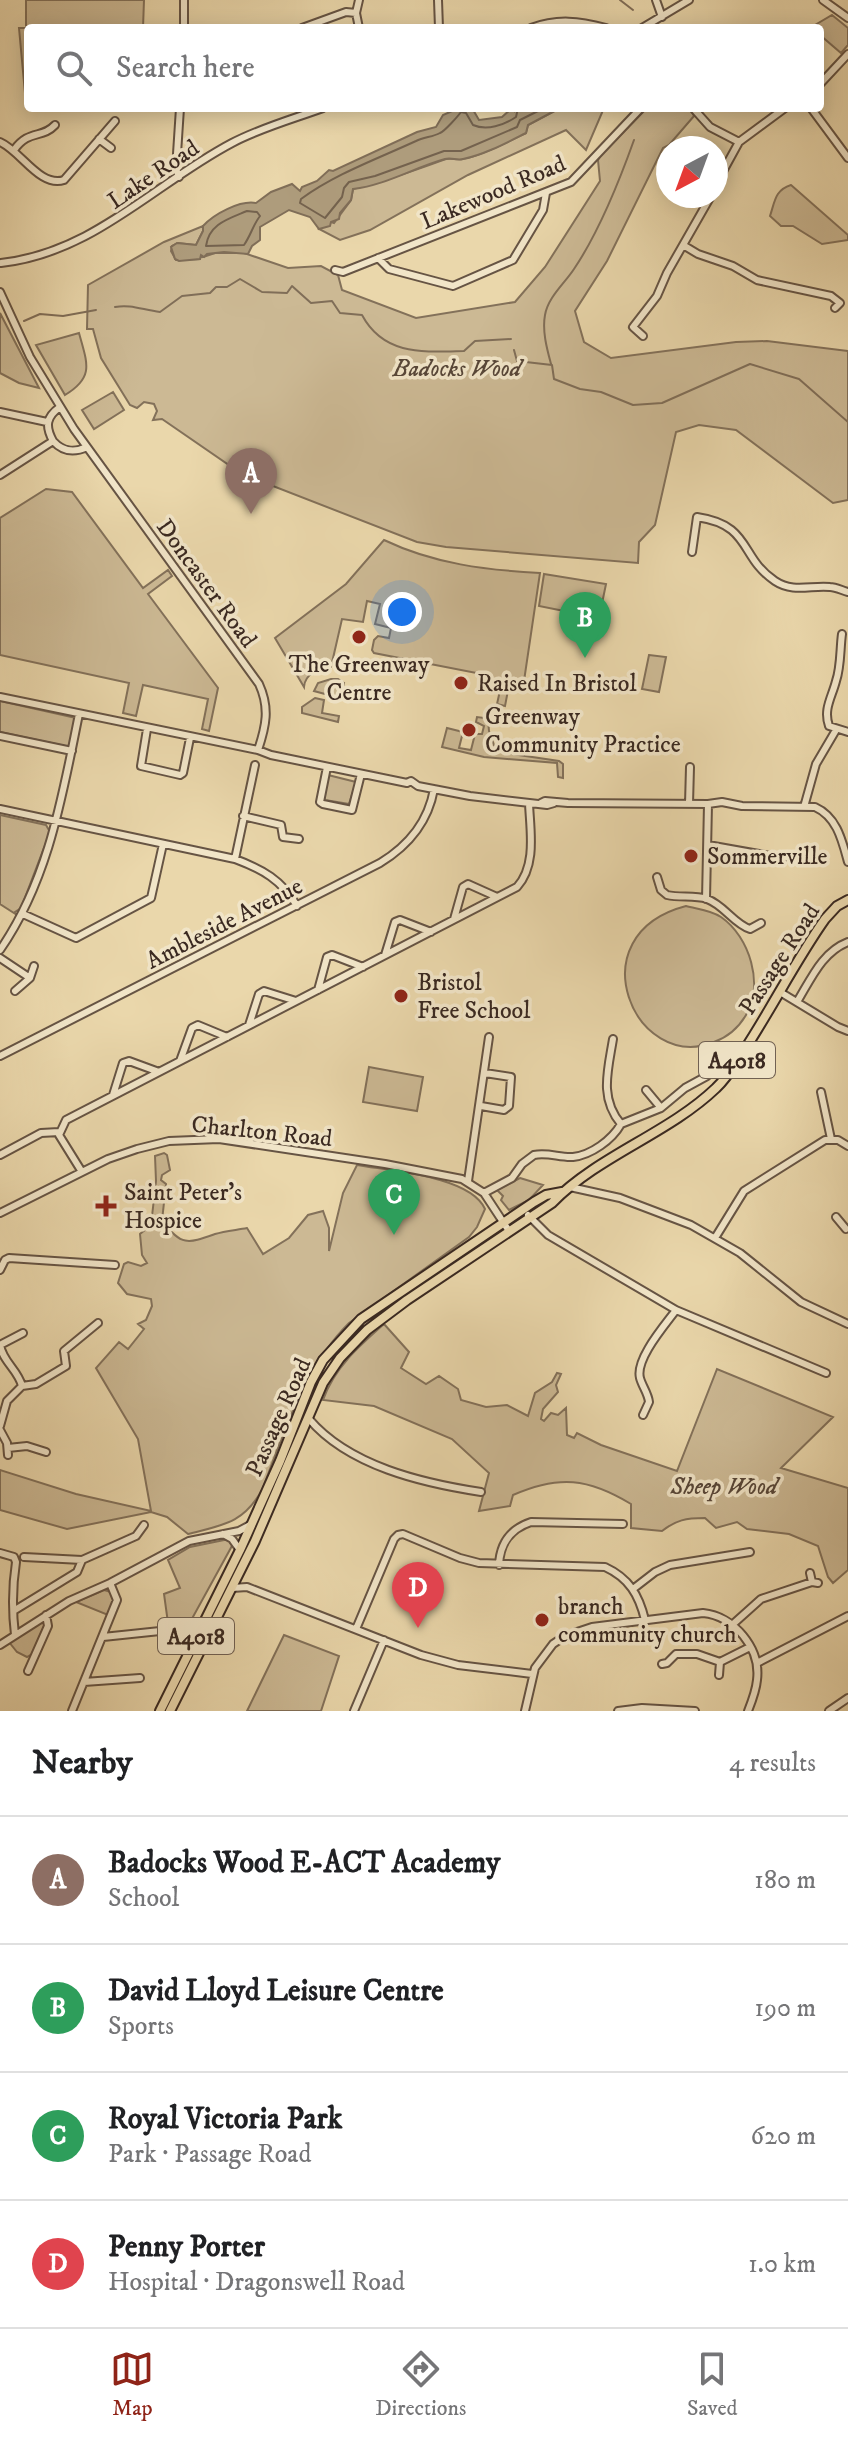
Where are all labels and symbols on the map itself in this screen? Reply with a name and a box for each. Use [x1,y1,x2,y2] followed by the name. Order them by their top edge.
[102,133,205,216] street label: Lake Road
[656,136,728,208] north arrow
[416,149,570,237] street label: Lakewood Road
[392,354,525,384] park label: Badocks Wood
[225,448,277,514] pin: A
[149,513,263,654] street label: Doncaster Road
[382,592,422,632] your location
[559,592,611,658] pin: B
[350,628,368,646] marker: The Greenway Centre
[289,650,430,708] place label: The Greenway Centre
[477,669,637,699] place label: Raised In Bristol
[452,674,470,692] marker: Raised In Bristol
[485,702,681,760] place label: Greenway Community Practice
[460,721,478,739] marker: Greenway Community Practice
[707,842,828,872] place label: Sommerville
[682,847,700,865] marker: Sommerville
[141,871,308,976] street label: Ambleside Avenue
[733,898,827,1021] street label: Passage Road
[417,968,531,1026] place label: Bristol Free School
[392,987,410,1005] marker: Bristol Free School
[699,1042,775,1078] road number: A4018
[190,1110,334,1154] street label: Charlton Road
[368,1169,420,1235] pin: C
[124,1178,242,1236] place label: Saint Peter's Hospice
[95,1195,117,1217] marker: Saint Peter's Hospice
[239,1353,318,1481] street label: Passage Road
[670,1472,781,1502] park label: Sheep Wood
[392,1562,444,1628] pin: D
[558,1592,737,1650] place label: branch community church
[533,1611,551,1629] marker: branch community church
[158,1618,234,1654] road number: A4018

